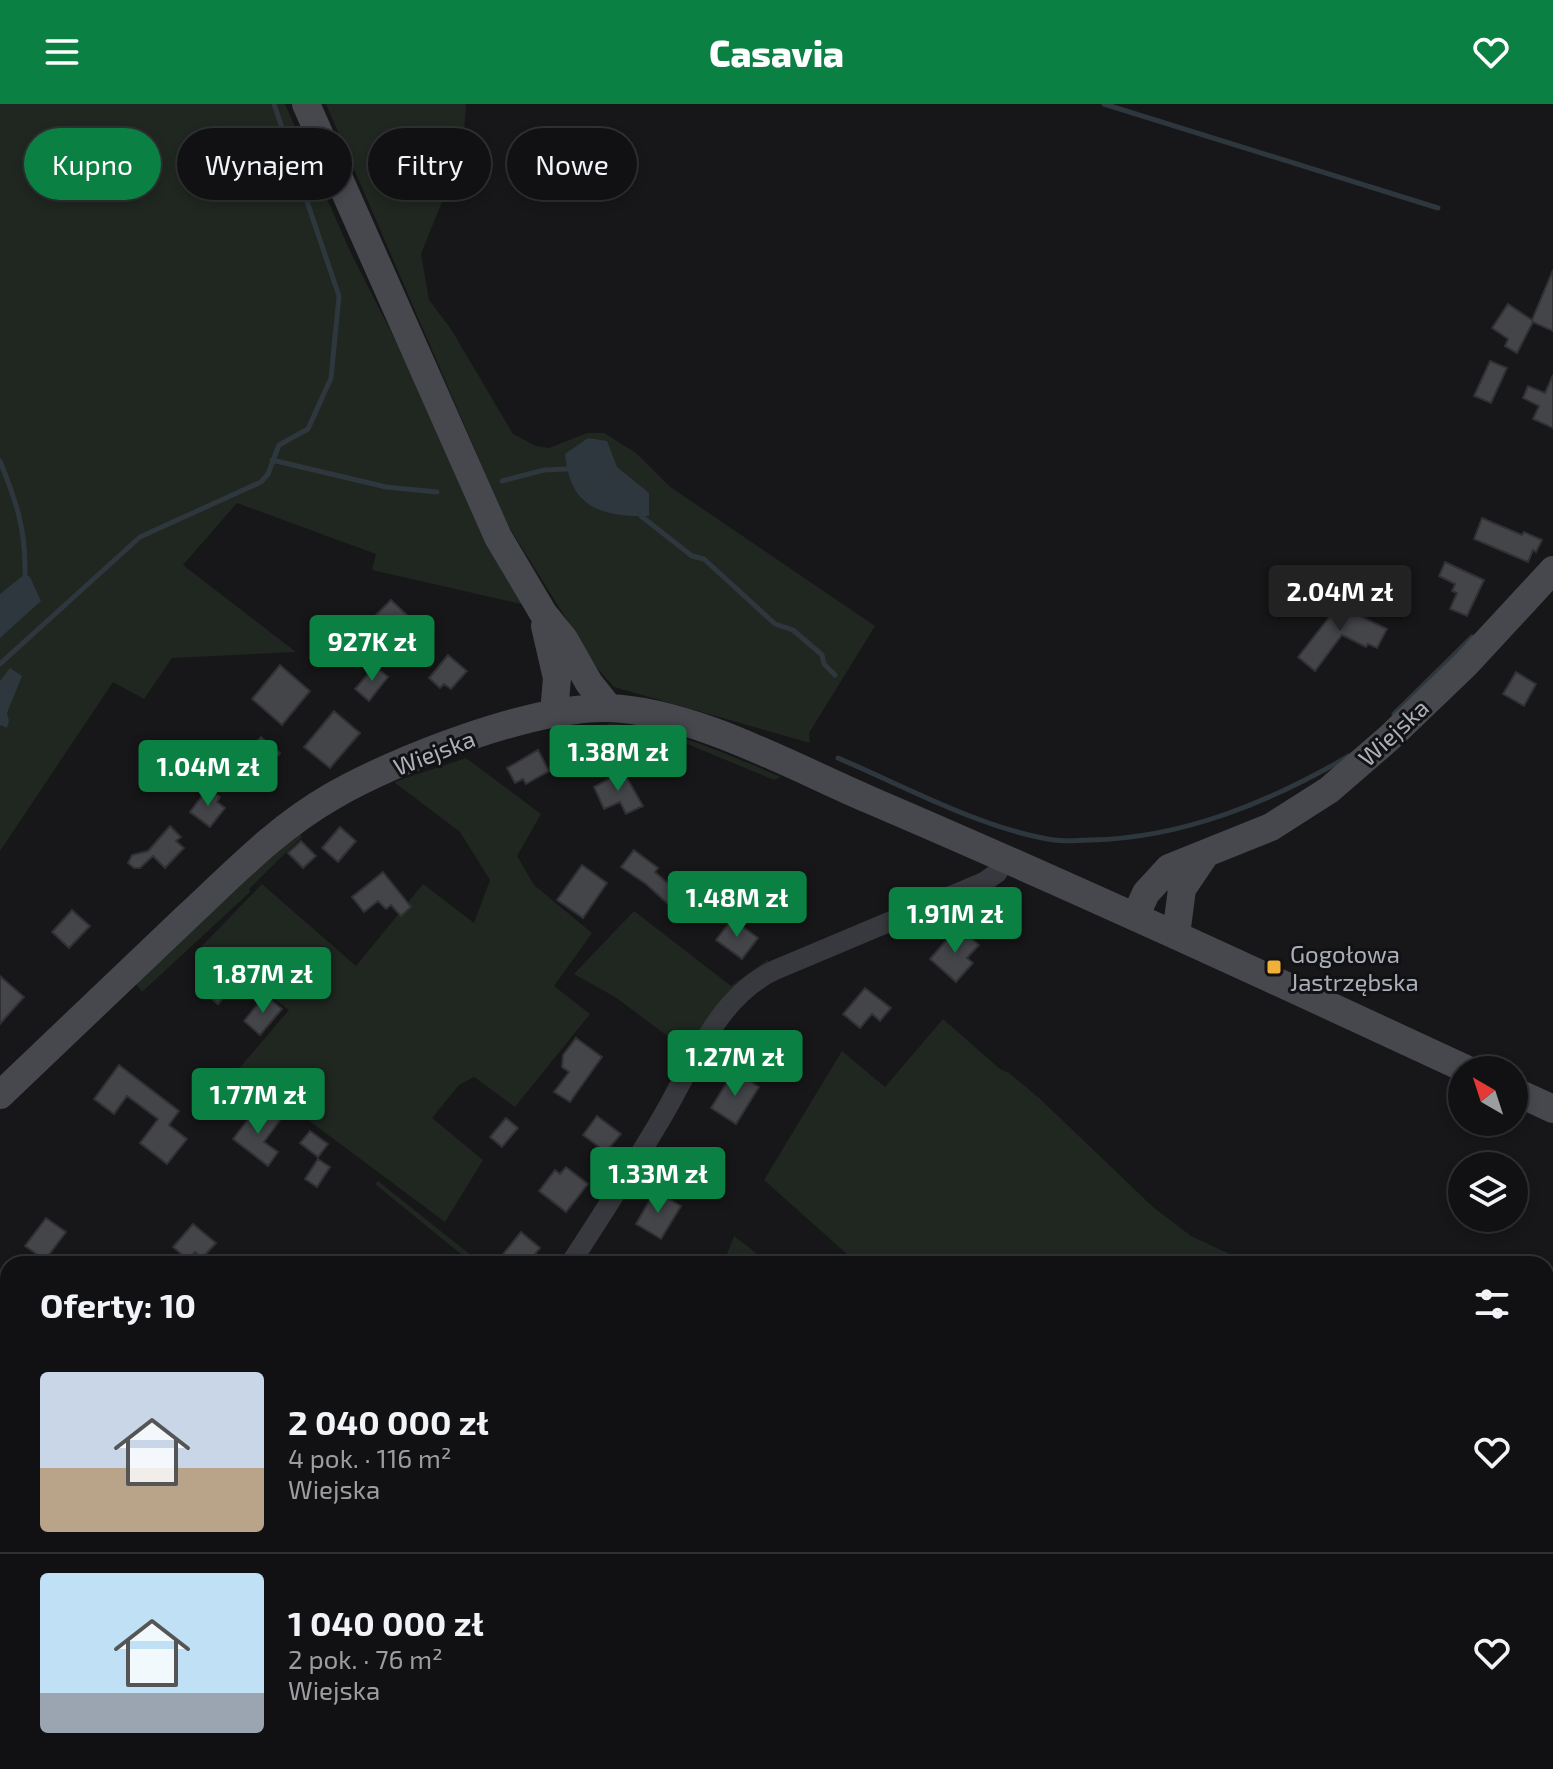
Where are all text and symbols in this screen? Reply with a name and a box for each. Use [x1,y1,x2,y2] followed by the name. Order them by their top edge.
[40,30,84,74] icon: menu
[1469,30,1513,74] icon: heart
[709,31,844,74] text: Casavia
[24,128,161,200] chip: Kupno
[177,128,352,200] chip: Wynajem
[368,128,491,200] chip: Filtry
[507,128,637,200] chip: Nowe
[1257,565,1423,633] pin: 2.04M zł
[1287,575,1393,606] text: 2.04M zł
[298,615,446,683] pin: 927K zł
[327,625,417,656] text: 927K zł
[1352,692,1434,772] street label: Wiejska
[389,723,479,781] street label: Wiejska
[535,725,701,793] pin: 1.38M zł
[568,735,668,766] text: 1.38M zł
[125,740,291,808] pin: 1.04M zł
[157,750,259,781] text: 1.04M zł
[654,871,820,939] pin: 1.48M zł
[686,881,788,912] text: 1.48M zł
[872,887,1038,955] pin: 1.91M zł
[907,897,1003,928] text: 1.91M zł
[1290,939,1419,996] place label: Gogołowa Jastrzębska
[180,947,346,1015] pin: 1.87M zł
[213,957,313,988] text: 1.87M zł
[1265,958,1283,976] marker: Gogołowa Jastrzębska
[652,1030,818,1098] pin: 1.27M zł
[686,1040,784,1071] text: 1.27M zł
[1448,1056,1528,1136] north arrow
[1448,1056,1528,1232] map controls
[175,1068,341,1136] pin: 1.77M zł
[210,1078,306,1109] text: 1.77M zł
[575,1147,741,1215] pin: 1.33M zł
[1448,1152,1528,1232] button: layers
[608,1157,708,1188] text: 1.33M zł
[1470,1282,1514,1326] icon: filters
[40,1284,196,1325] text: Oferty: 10
[288,1401,489,1442] text: 2 040 000 zł
[104,1404,200,1500] icon: home
[1470,1430,1514,1474] icon: heart
[288,1442,451,1473] text: 4 pok. · 116 m²
[288,1473,380,1504] text: Wiejska
[288,1602,484,1643] text: 1 040 000 zł
[104,1605,200,1701] icon: home
[1470,1631,1514,1675] icon: heart
[288,1643,443,1674] text: 2 pok. · 76 m²
[288,1674,380,1705] text: Wiejska

